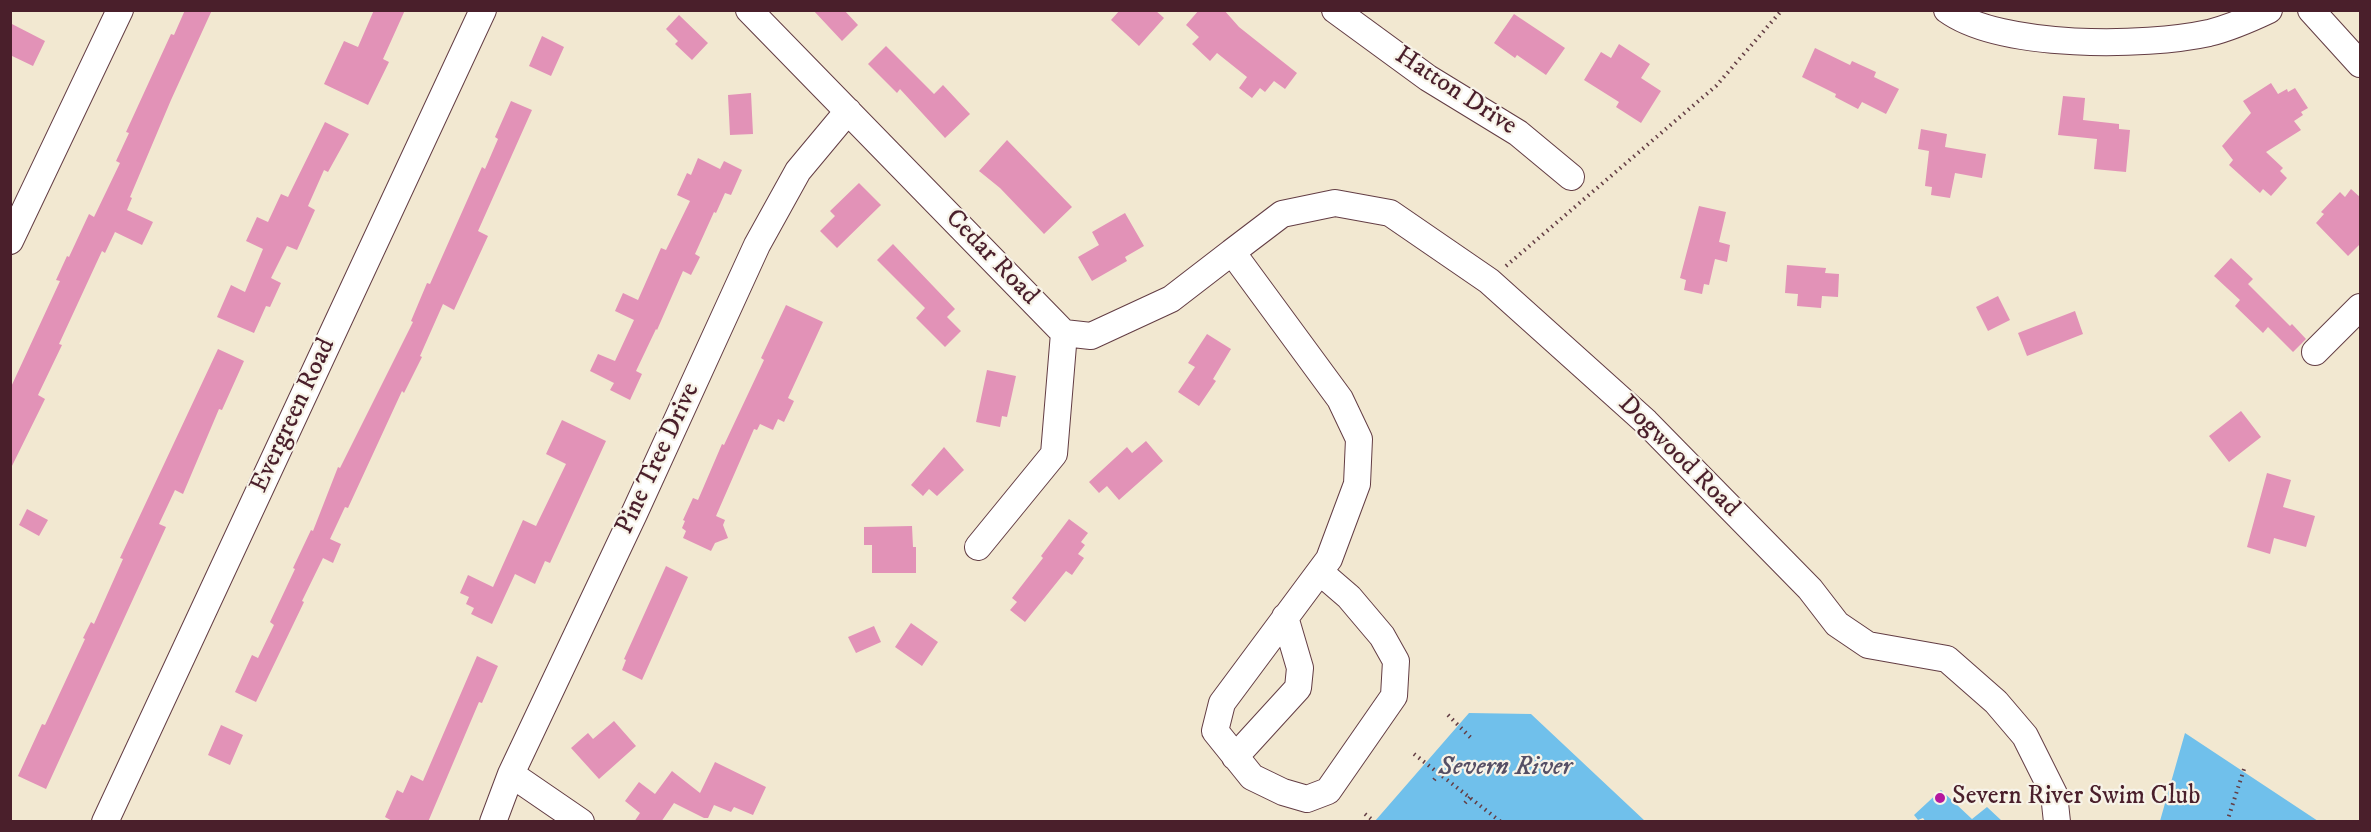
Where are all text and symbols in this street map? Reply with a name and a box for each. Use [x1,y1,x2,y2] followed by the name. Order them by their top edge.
[1388,41,1522,143] street label: Hatton Drive
[938,204,1044,312] street label: Cedar Road
[245,334,343,498] street label: Evergreen Road
[610,378,708,540] street label: Pine Tree Drive
[1611,390,1745,524] street label: Dogwood Road
[1438,752,1572,784] water label: Severn River
[1952,782,2200,814] place label: Severn River Swim Club
[1933,791,1947,805] marker: Severn River Swim Club

